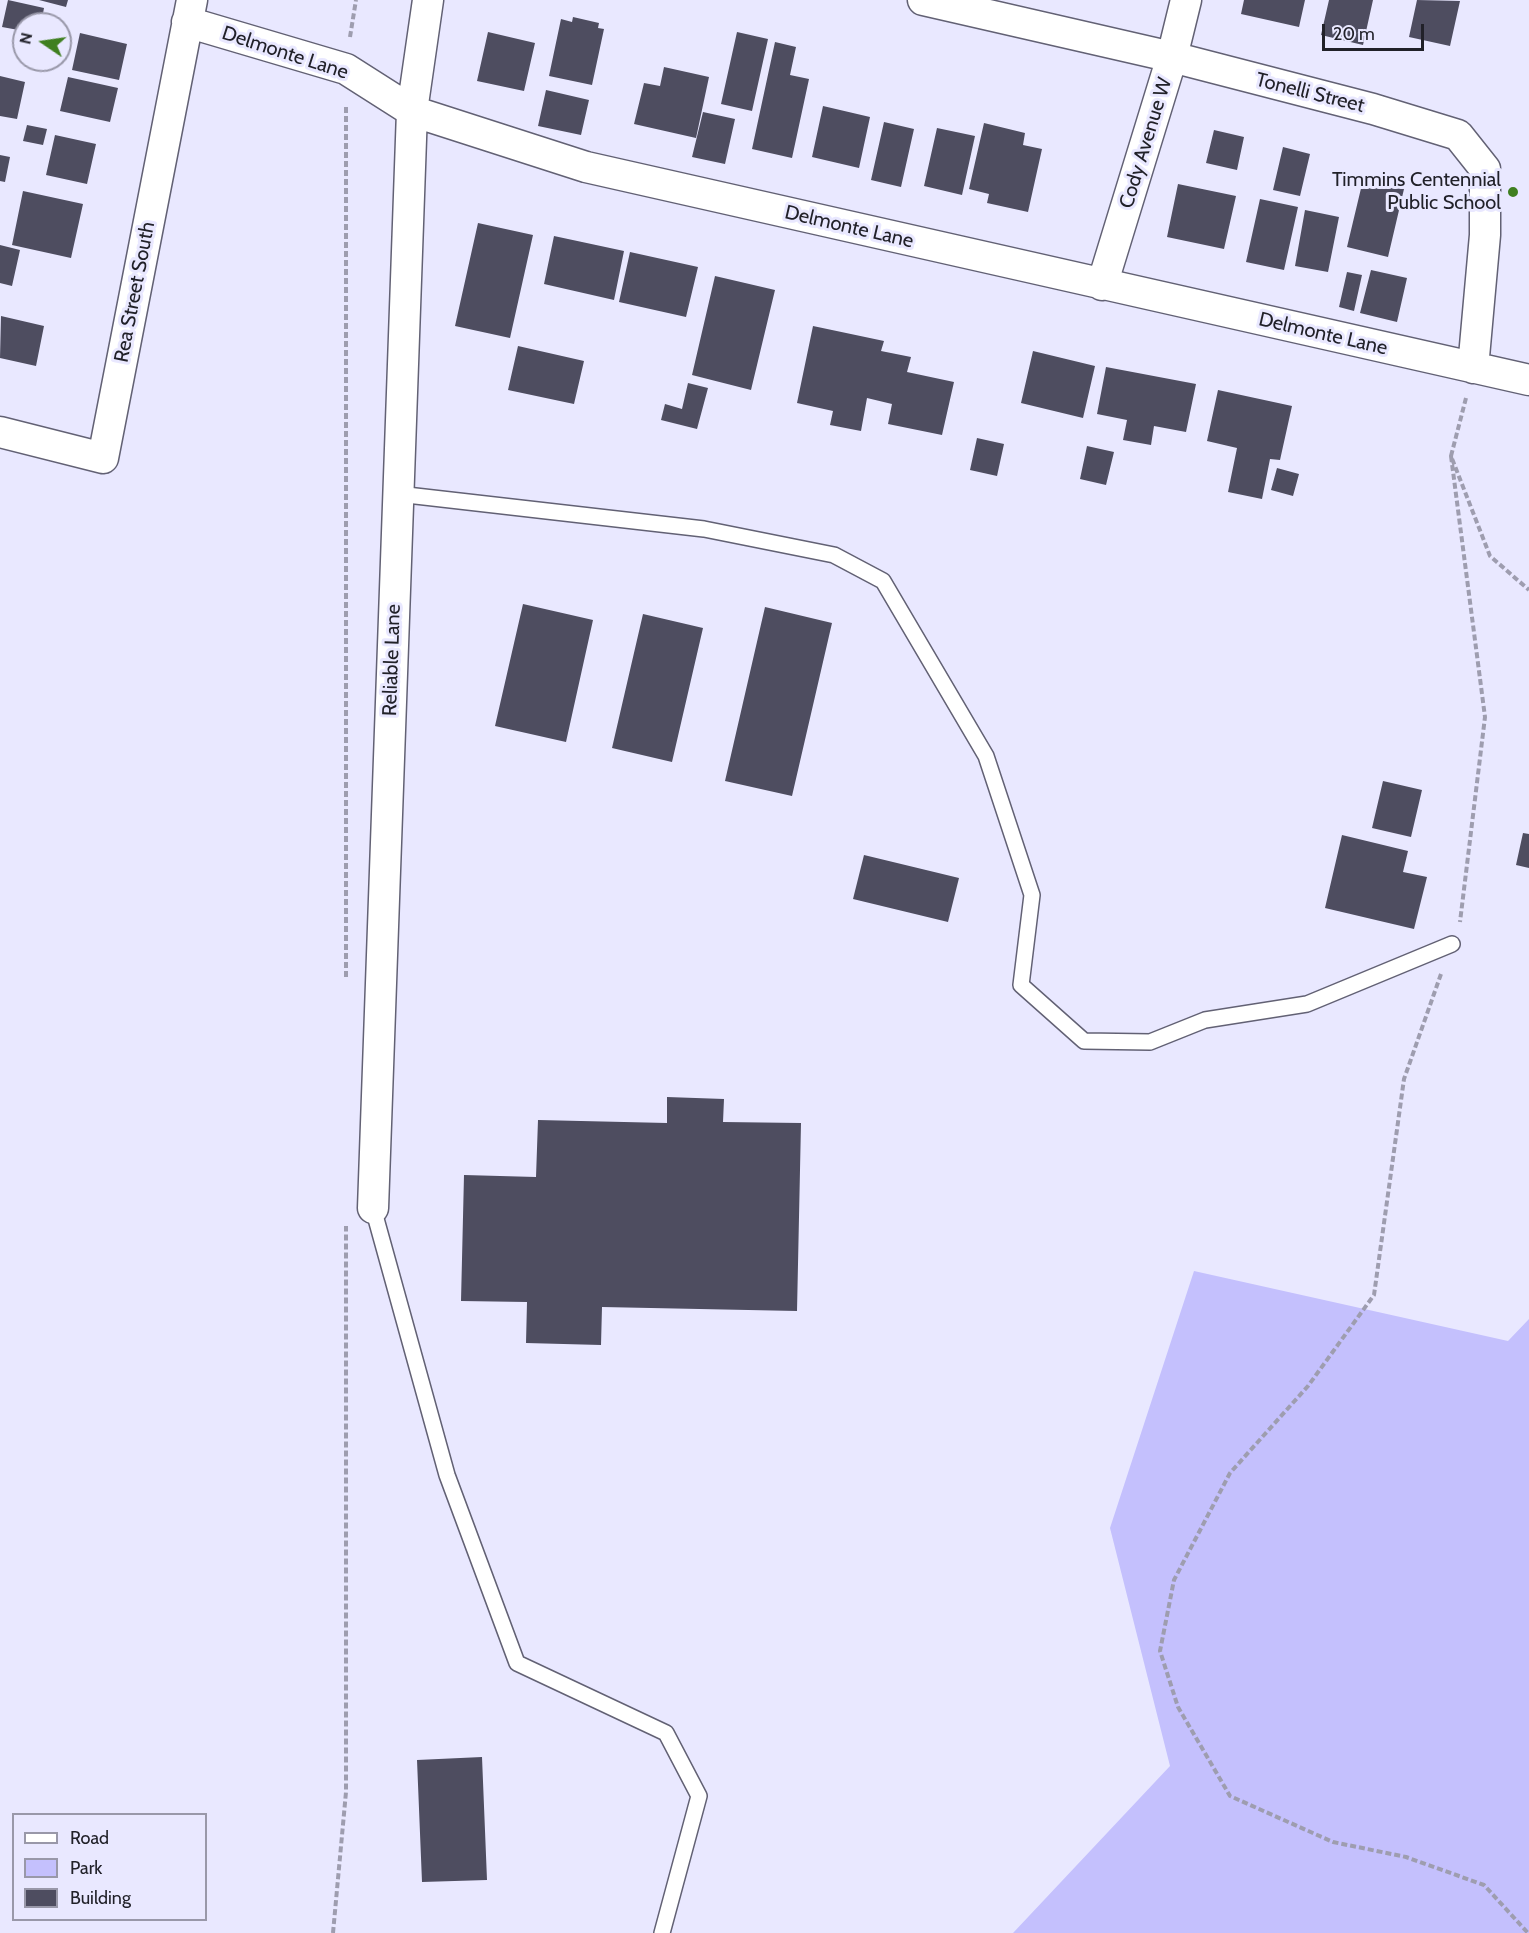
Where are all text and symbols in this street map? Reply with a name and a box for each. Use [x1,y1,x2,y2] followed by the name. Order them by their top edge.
[12,12,72,72] north arrow
[1325,12,1427,50] scale bar
[219,21,351,85] street label: Delmonte Lane
[1333,23,1375,45] text: 20 m
[15,31,36,46] text: N
[1253,68,1367,118] street label: Tonelli Street
[1115,75,1177,211] street label: Cody Avenue W
[1332,168,1501,215] place label: Timmins Centennial Public School
[1506,185,1520,199] marker: Timmins Centennial Public School
[782,201,916,253] street label: Delmonte Lane
[110,220,160,364] street label: Rea Street South
[1256,308,1390,360] street label: Delmonte Lane
[378,604,406,716] street label: Reliable Lane
[12,1813,207,1921] legend
[70,1827,109,1849] text: Road
[70,1857,102,1879] text: Park
[70,1887,131,1909] text: Building

